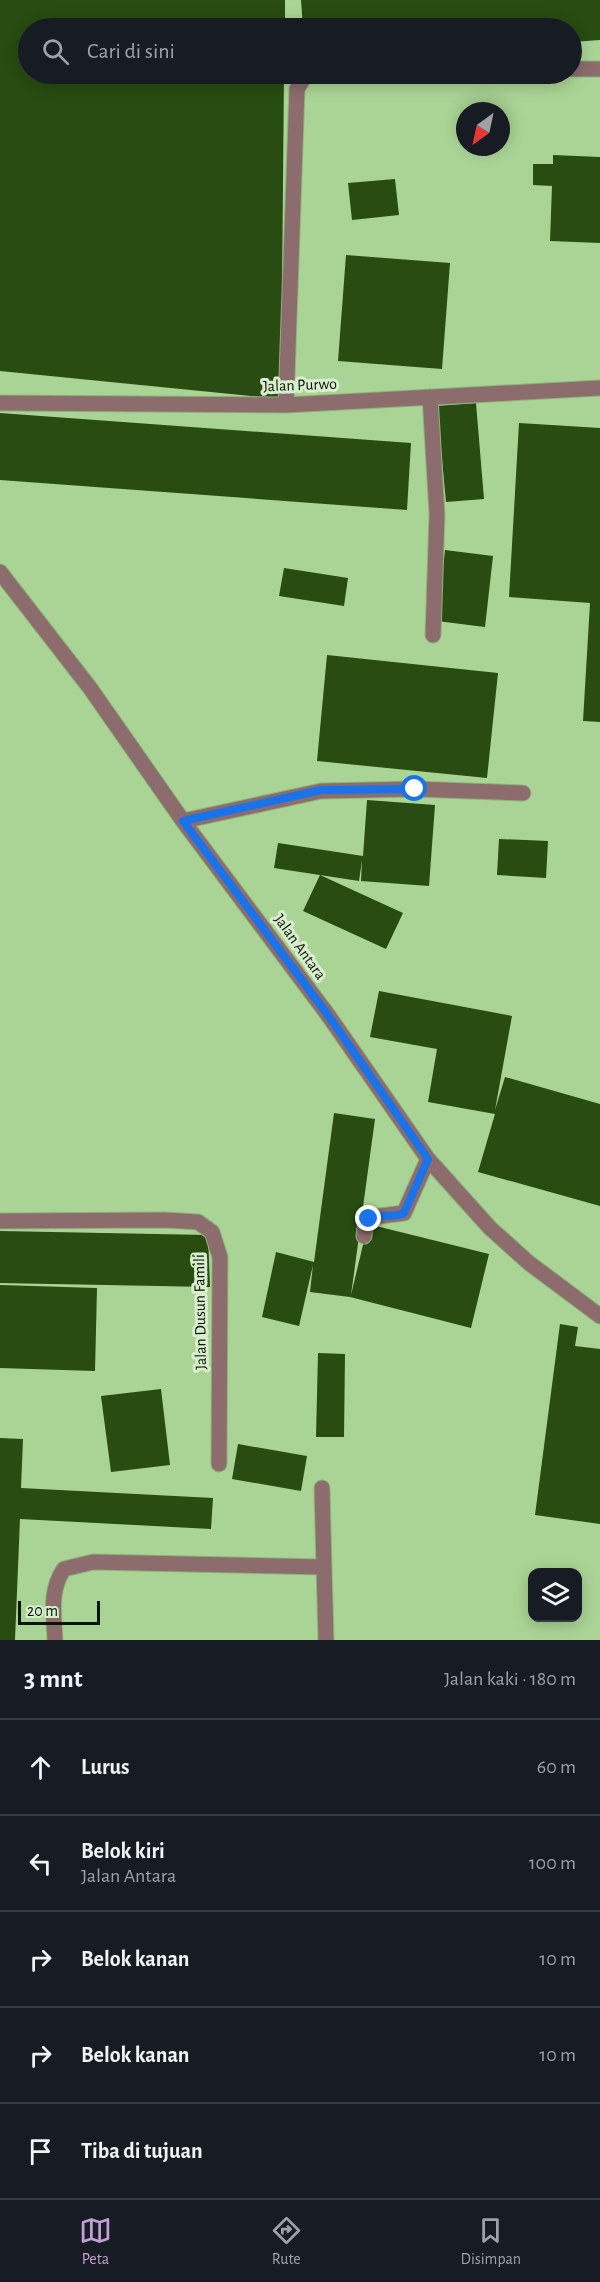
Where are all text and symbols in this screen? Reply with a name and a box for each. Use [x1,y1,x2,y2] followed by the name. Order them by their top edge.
[18,18,582,84] search box
[39,35,72,68] icon: search
[87,40,175,62] text: Cari di sini
[456,102,510,156] north arrow
[263,376,337,394] street label: Jalan Purwo
[401,775,427,801] route start
[271,911,329,983] street label: Jalan Antara
[355,1205,381,1231] route end
[191,1254,209,1370] street label: Jalan Dusun Famili
[528,1568,582,1622] map controls
[528,1568,582,1622] button: layers
[18,1598,100,1626] scale bar
[27,1603,58,1619] text: 20 m
[24,1666,83,1692] text: 3 mnt
[444,1669,576,1689] text: Jalan kaki · 180 m
[24,1751,57,1784] icon: ahead
[81,1756,130,1778] text: Lurus
[537,1757,576,1777] text: 60 m
[81,1840,165,1862] text: Belok kiri
[24,1847,57,1880] icon: left
[529,1853,576,1873] text: 100 m
[81,1866,176,1886] text: Jalan Antara
[24,1943,57,1976] icon: right
[81,1948,189,1970] text: Belok kanan
[539,1949,576,1969] text: 10 m
[24,2039,57,2072] icon: right
[81,2044,189,2066] text: Belok kanan
[539,2045,576,2065] text: 10 m
[24,2135,57,2168] icon: arrive
[81,2140,203,2162] text: Tiba di tujuan
[79,2214,112,2269] tab: Peta
[270,2214,303,2269] tab: Rute
[461,2214,521,2269] tab: Disimpan

